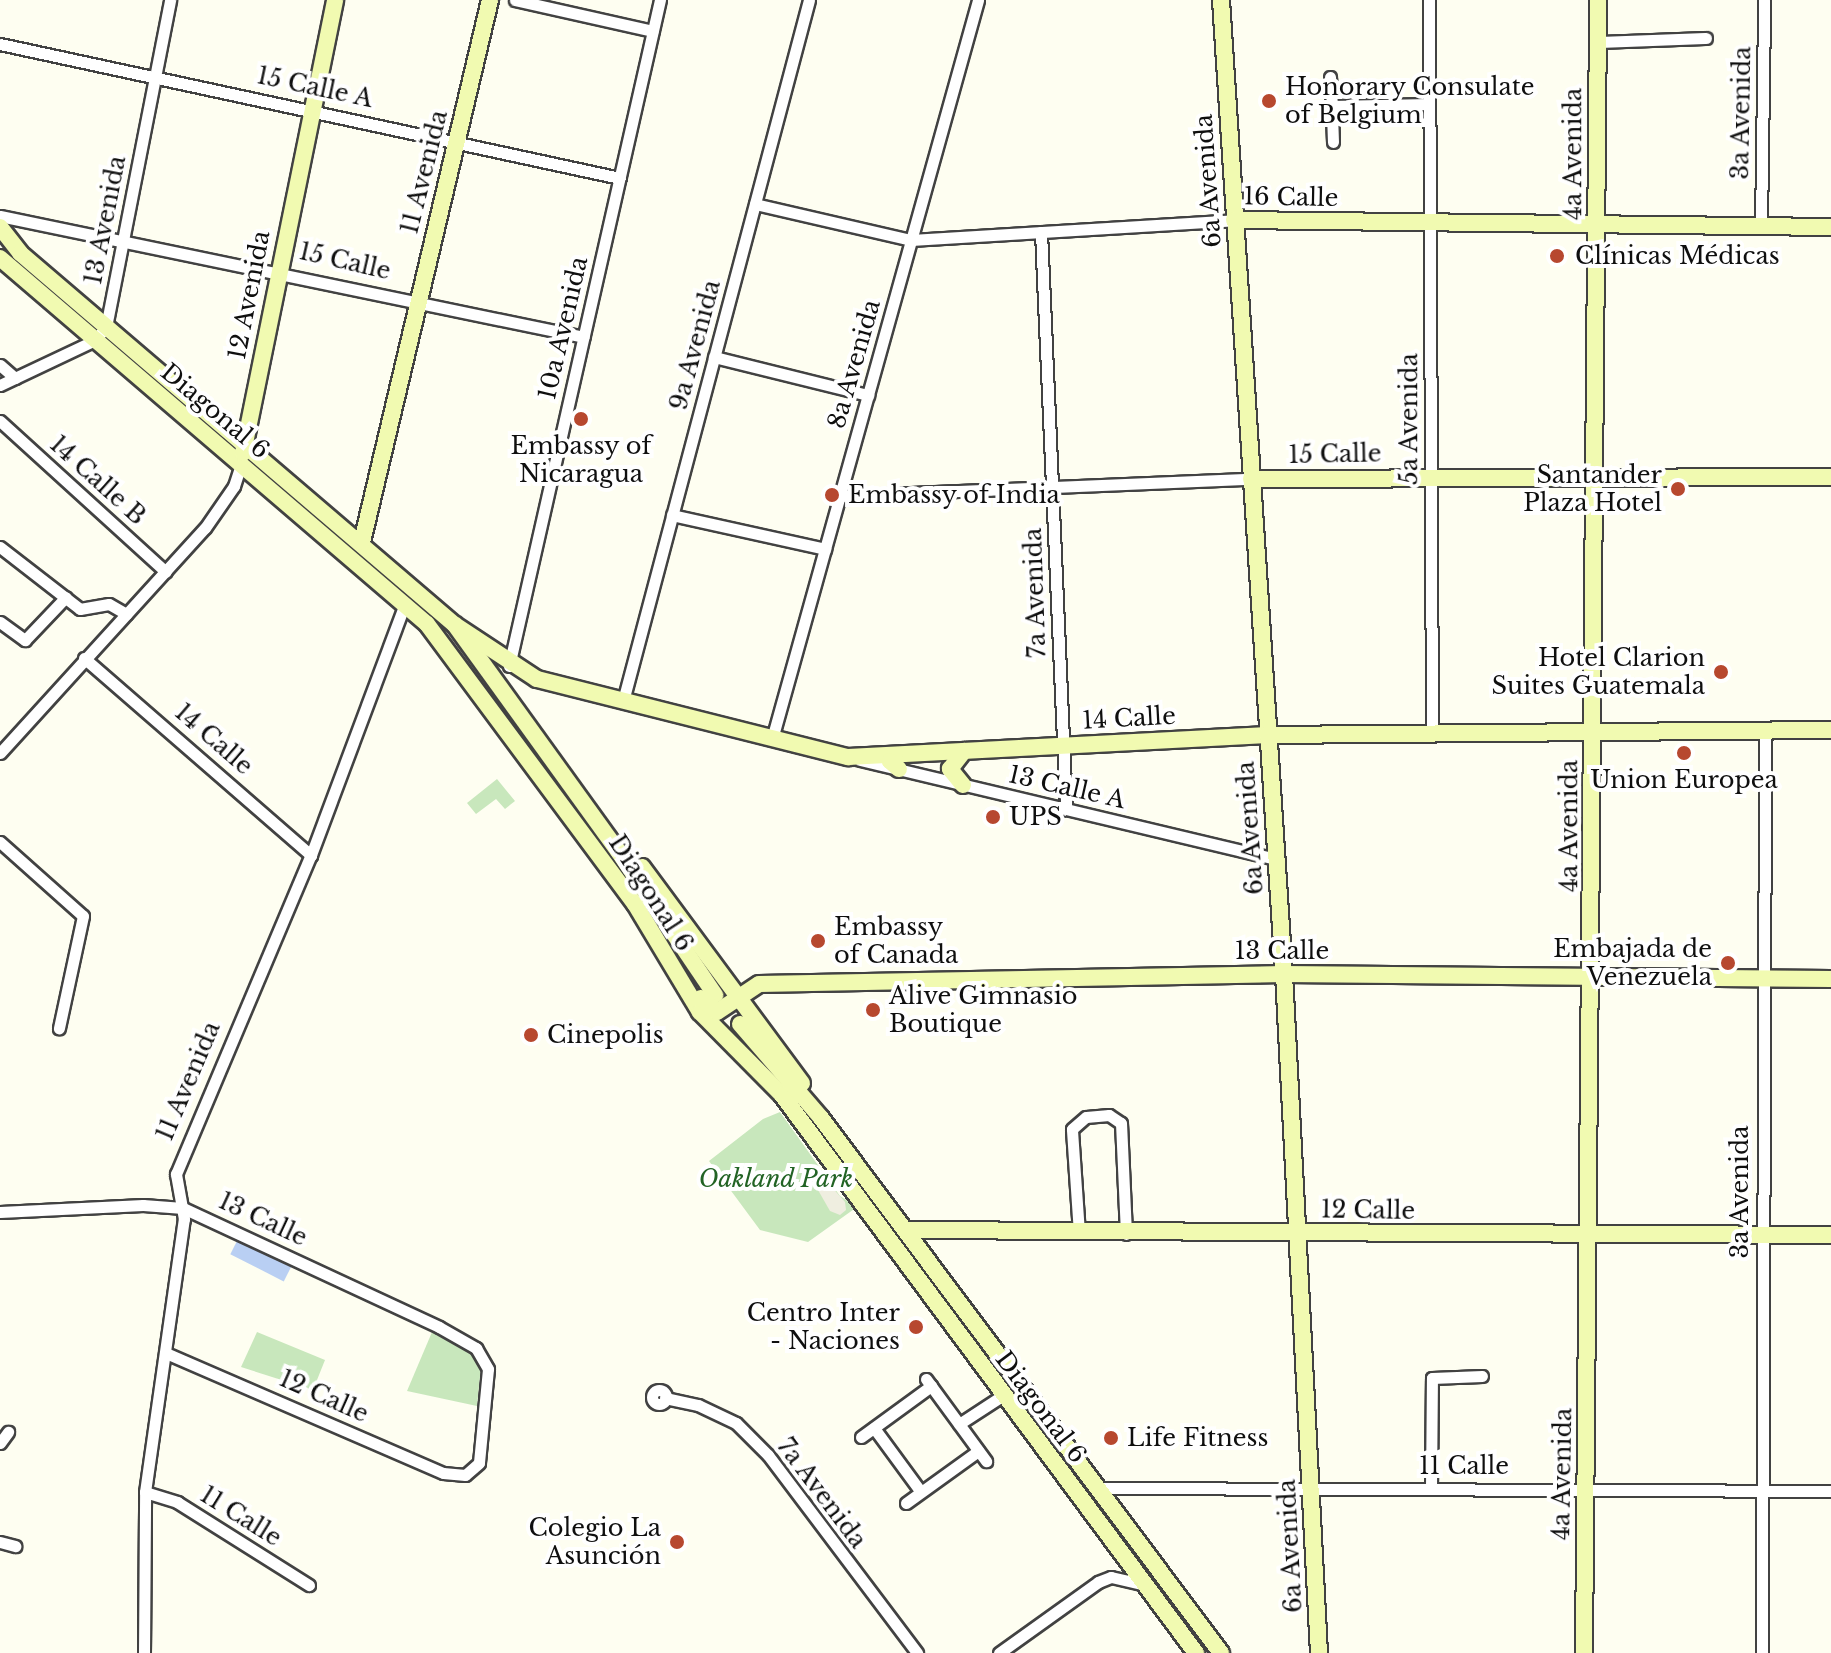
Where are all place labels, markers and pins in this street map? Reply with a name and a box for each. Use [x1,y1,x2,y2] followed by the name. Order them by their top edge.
[1285,73,1535,129] place label: Honorary Consulate of Belgium
[1260,92,1278,110] marker: Honorary Consulate of Belgium
[1575,242,1780,270] place label: Clínicas Médicas
[1546,245,1568,267] marker: Clínicas Médicas
[572,410,590,428] marker: Embassy of Nicaragua
[510,432,652,488] place label: Embassy of Nicaragua
[1523,461,1662,517] place label: Santander Plaza Hotel
[1669,480,1687,498] marker: Santander Plaza Hotel
[848,481,1061,509] place label: Embassy of India
[823,486,841,504] marker: Embassy of India
[1491,644,1705,700] place label: Hotel Clarion Suites Guatemala
[1712,663,1730,681] marker: Hotel Clarion Suites Guatemala
[1675,744,1693,762] marker: Union Europea
[1590,766,1778,794] place label: Union Europea
[1009,803,1062,831] place label: UPS
[984,808,1002,826] marker: UPS
[834,913,958,969] place label: Embassy of Canada
[809,932,827,950] marker: Embassy of Canada
[1553,935,1712,991] place label: Embajada de Venezuela
[1719,954,1737,972] marker: Embajada de Venezuela
[889,982,1078,1038] place label: Alive Gimnasio Boutique
[864,1001,882,1019] marker: Alive Gimnasio Boutique
[547,1021,664,1049] place label: Cinepolis
[522,1026,540,1044] marker: Cinepolis
[747,1299,900,1355] place label: Centro Inter - Naciones
[907,1318,925,1336] marker: Centro Inter - Naciones
[1127,1424,1268,1452] place label: Life Fitness
[1102,1429,1120,1447] marker: Life Fitness
[529,1514,661,1570] place label: Colegio La Asunción
[668,1533,686,1551] marker: Colegio La Asunción

